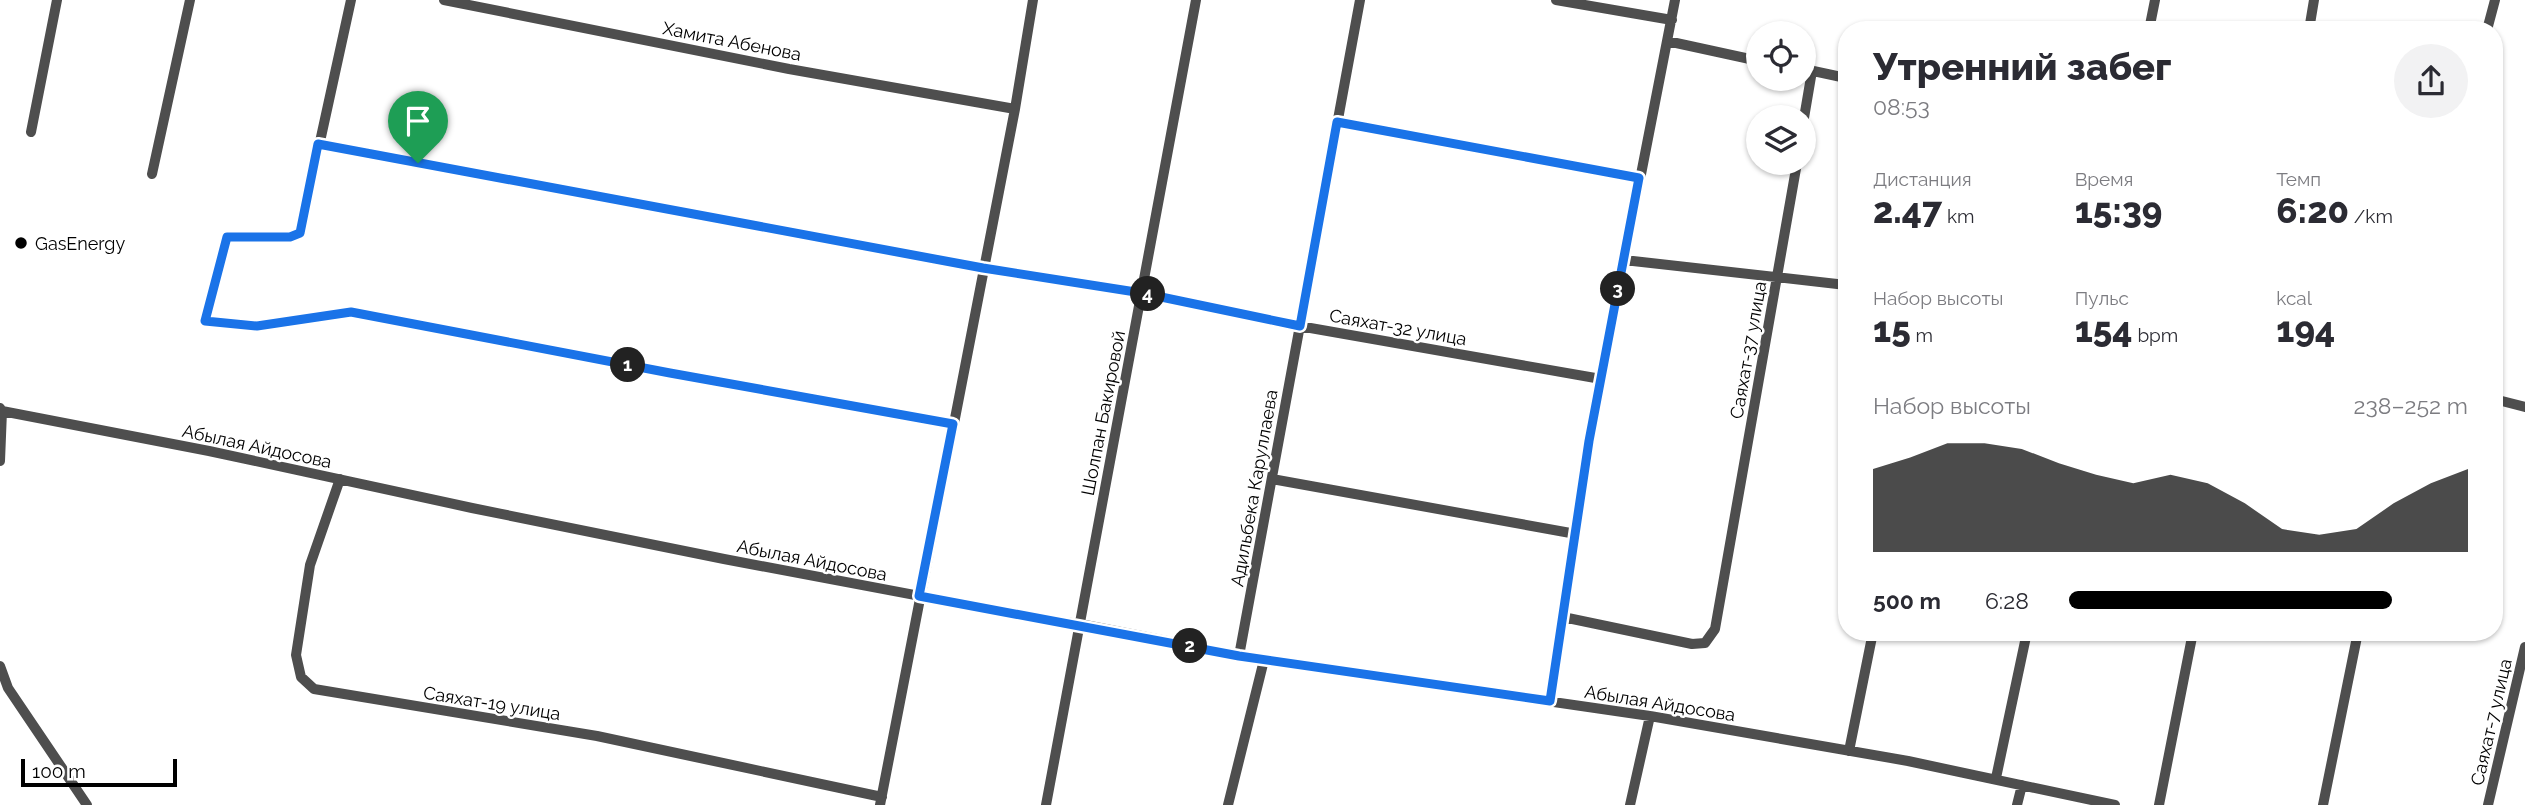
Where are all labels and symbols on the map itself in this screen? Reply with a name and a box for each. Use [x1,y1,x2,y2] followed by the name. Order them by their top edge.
[661,17,803,65] street label: Хамита Абенова
[388,91,448,163] pin
[35,233,125,254] place label: GasEnergy
[13,235,29,251] marker: GasEnergy
[1600,272,1636,306] pin: 3
[1130,276,1166,312] pin: 4
[1726,280,1770,420] street label: Саяхат-37 улица
[1328,305,1468,349] street label: Саяхат-32 улица
[1077,329,1129,497] street label: Шолпан Бакировой
[610,348,646,382] pin: 1
[1226,388,1282,588] street label: Адильбека Каруллаева
[180,420,334,472] street label: Абылая Айдосова
[735,535,889,585] street label: Абылая Айдосова
[1172,628,1208,664] pin: 2
[2466,657,2516,787] street label: Саяхат-7 улица
[1583,681,1737,725] street label: Абылая Айдосова
[422,682,562,724] street label: Саяхат-19 улица
[21,756,177,788] scale bar

